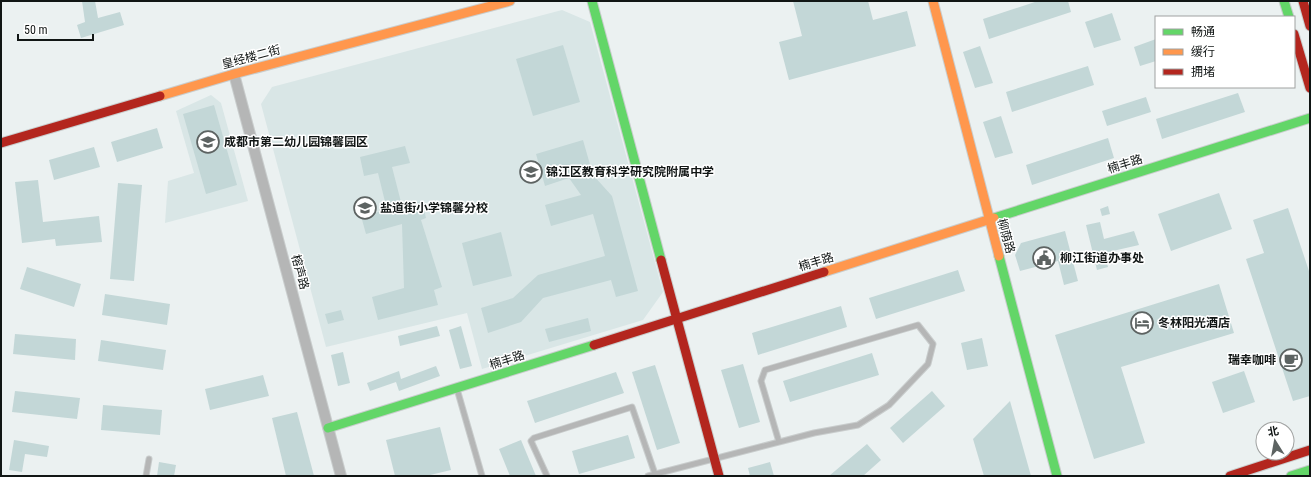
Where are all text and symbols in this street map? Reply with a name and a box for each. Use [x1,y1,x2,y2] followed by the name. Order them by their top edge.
[18,16,93,42] scale bar
[1155,16,1295,88] legend
[24,23,48,37] text: 50 m
[1191,25,1215,39] text: 畅通
[220,42,282,72] street label: 皇经楼二街
[1191,45,1215,59] text: 缓行
[1191,65,1215,79] text: 拥堵
[195,129,221,155] school or university icon: 成都市第二幼儿园锦馨园区
[224,135,368,149] place label: 成都市第二幼儿园锦馨园区
[1106,152,1144,176] street label: 楠丰路
[518,159,544,185] school or university icon: 锦江区教育科学研究院附属中学
[546,165,714,179] place label: 锦江区教育科学研究院附属中学
[352,195,378,221] school or university icon: 盐道街小学锦馨分校
[380,201,488,215] place label: 盐道街小学锦馨分校
[995,217,1017,255] street label: 柳荫路
[1031,245,1057,271] public building icon: 柳江街道办事处
[797,250,835,274] street label: 楠丰路
[1060,251,1144,265] place label: 柳江街道办事处
[289,253,311,291] street label: 榕声路
[1129,310,1155,336] hotel icon: 冬林阳光酒店
[1158,316,1230,330] place label: 冬林阳光酒店
[1278,347,1304,373] cafe icon: 瑞幸咖啡
[488,348,526,372] street label: 楠丰路
[1228,353,1276,367] place label: 瑞幸咖啡
[1255,421,1295,461] north arrow
[1267,424,1280,439] text: 北

